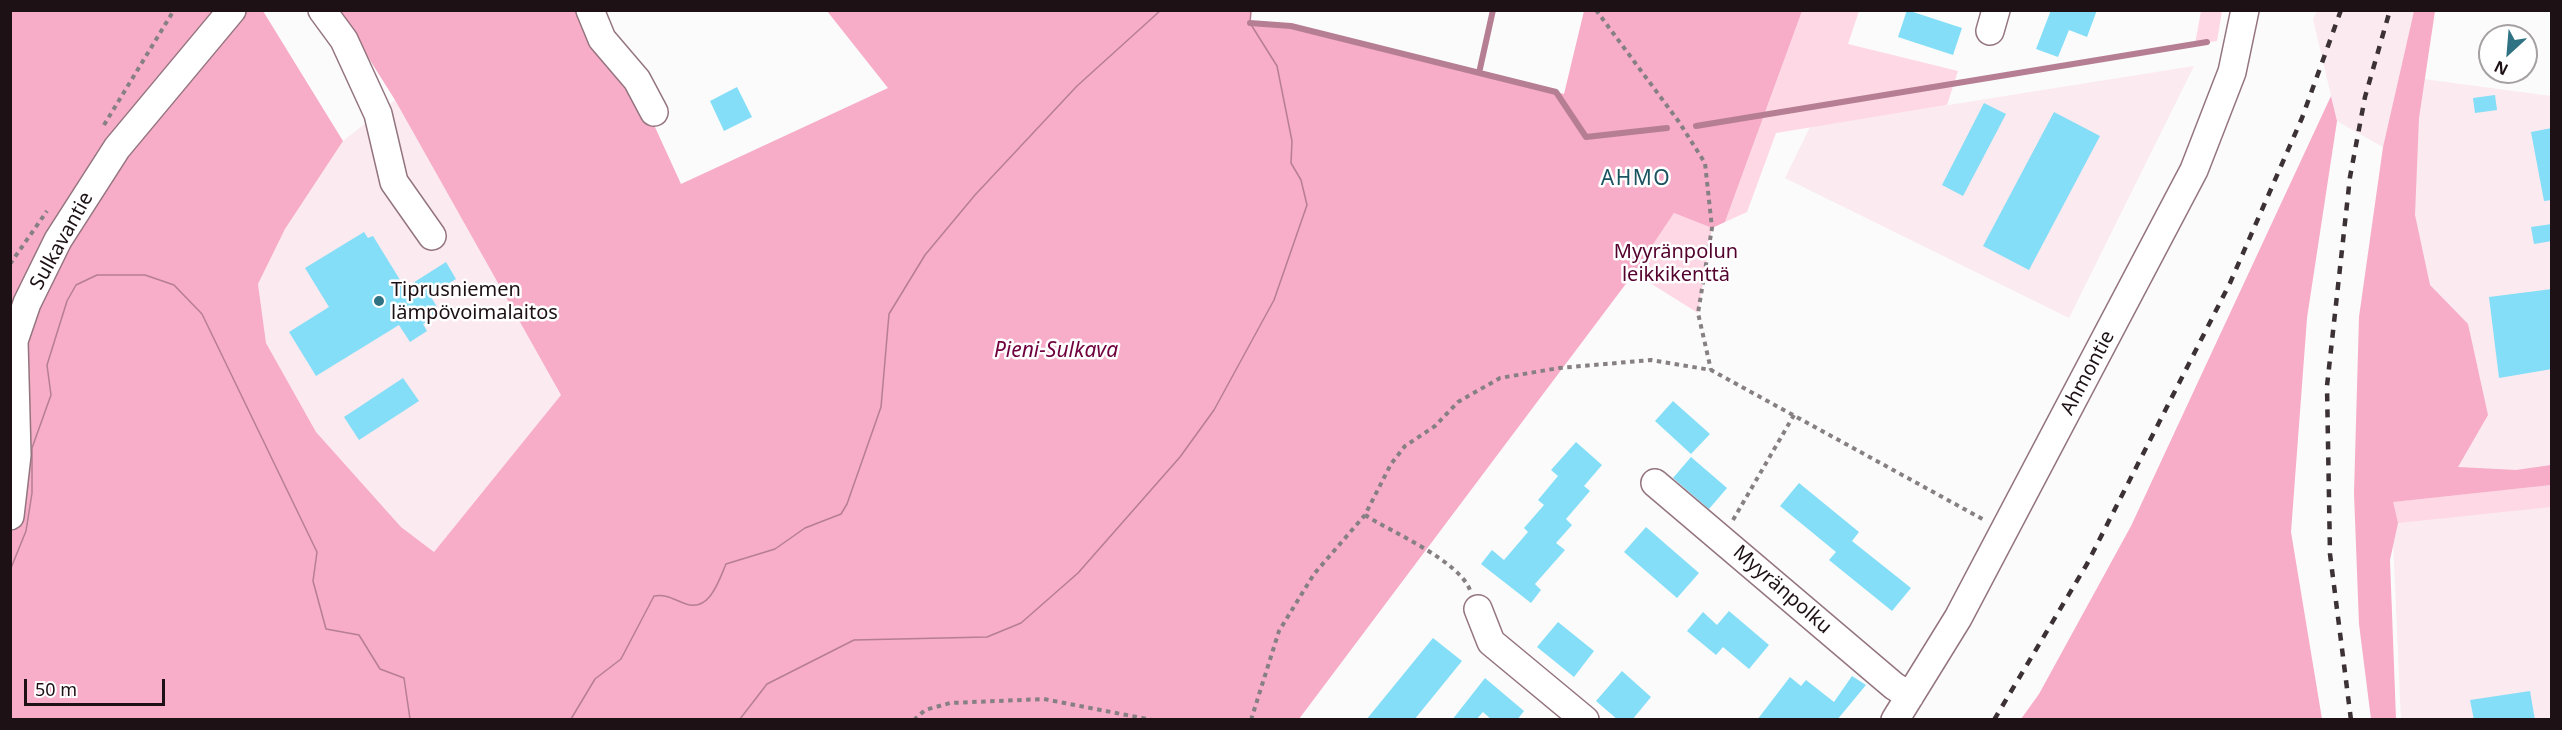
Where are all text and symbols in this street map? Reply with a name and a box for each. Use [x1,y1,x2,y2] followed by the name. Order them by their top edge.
[2478,24,2538,84] north arrow
[2490,56,2512,81] text: N
[1601,166,1671,192] district label: AHMO
[25,188,99,294] street label: Sulkavantie
[1614,240,1738,287] park label: Myyränpolun leikkikenttä
[391,278,558,325] place label: Tiprusniemen lämpövoimalaitos
[372,294,386,308] marker: Tiprusniemen lämpövoimalaitos
[2056,327,2120,419] street label: Ahmontie
[994,338,1118,364] water label: Pieni-Sulkava
[1728,541,1836,639] street label: Myyränpolku
[27,667,168,705] scale bar
[35,677,77,701] text: 50 m

